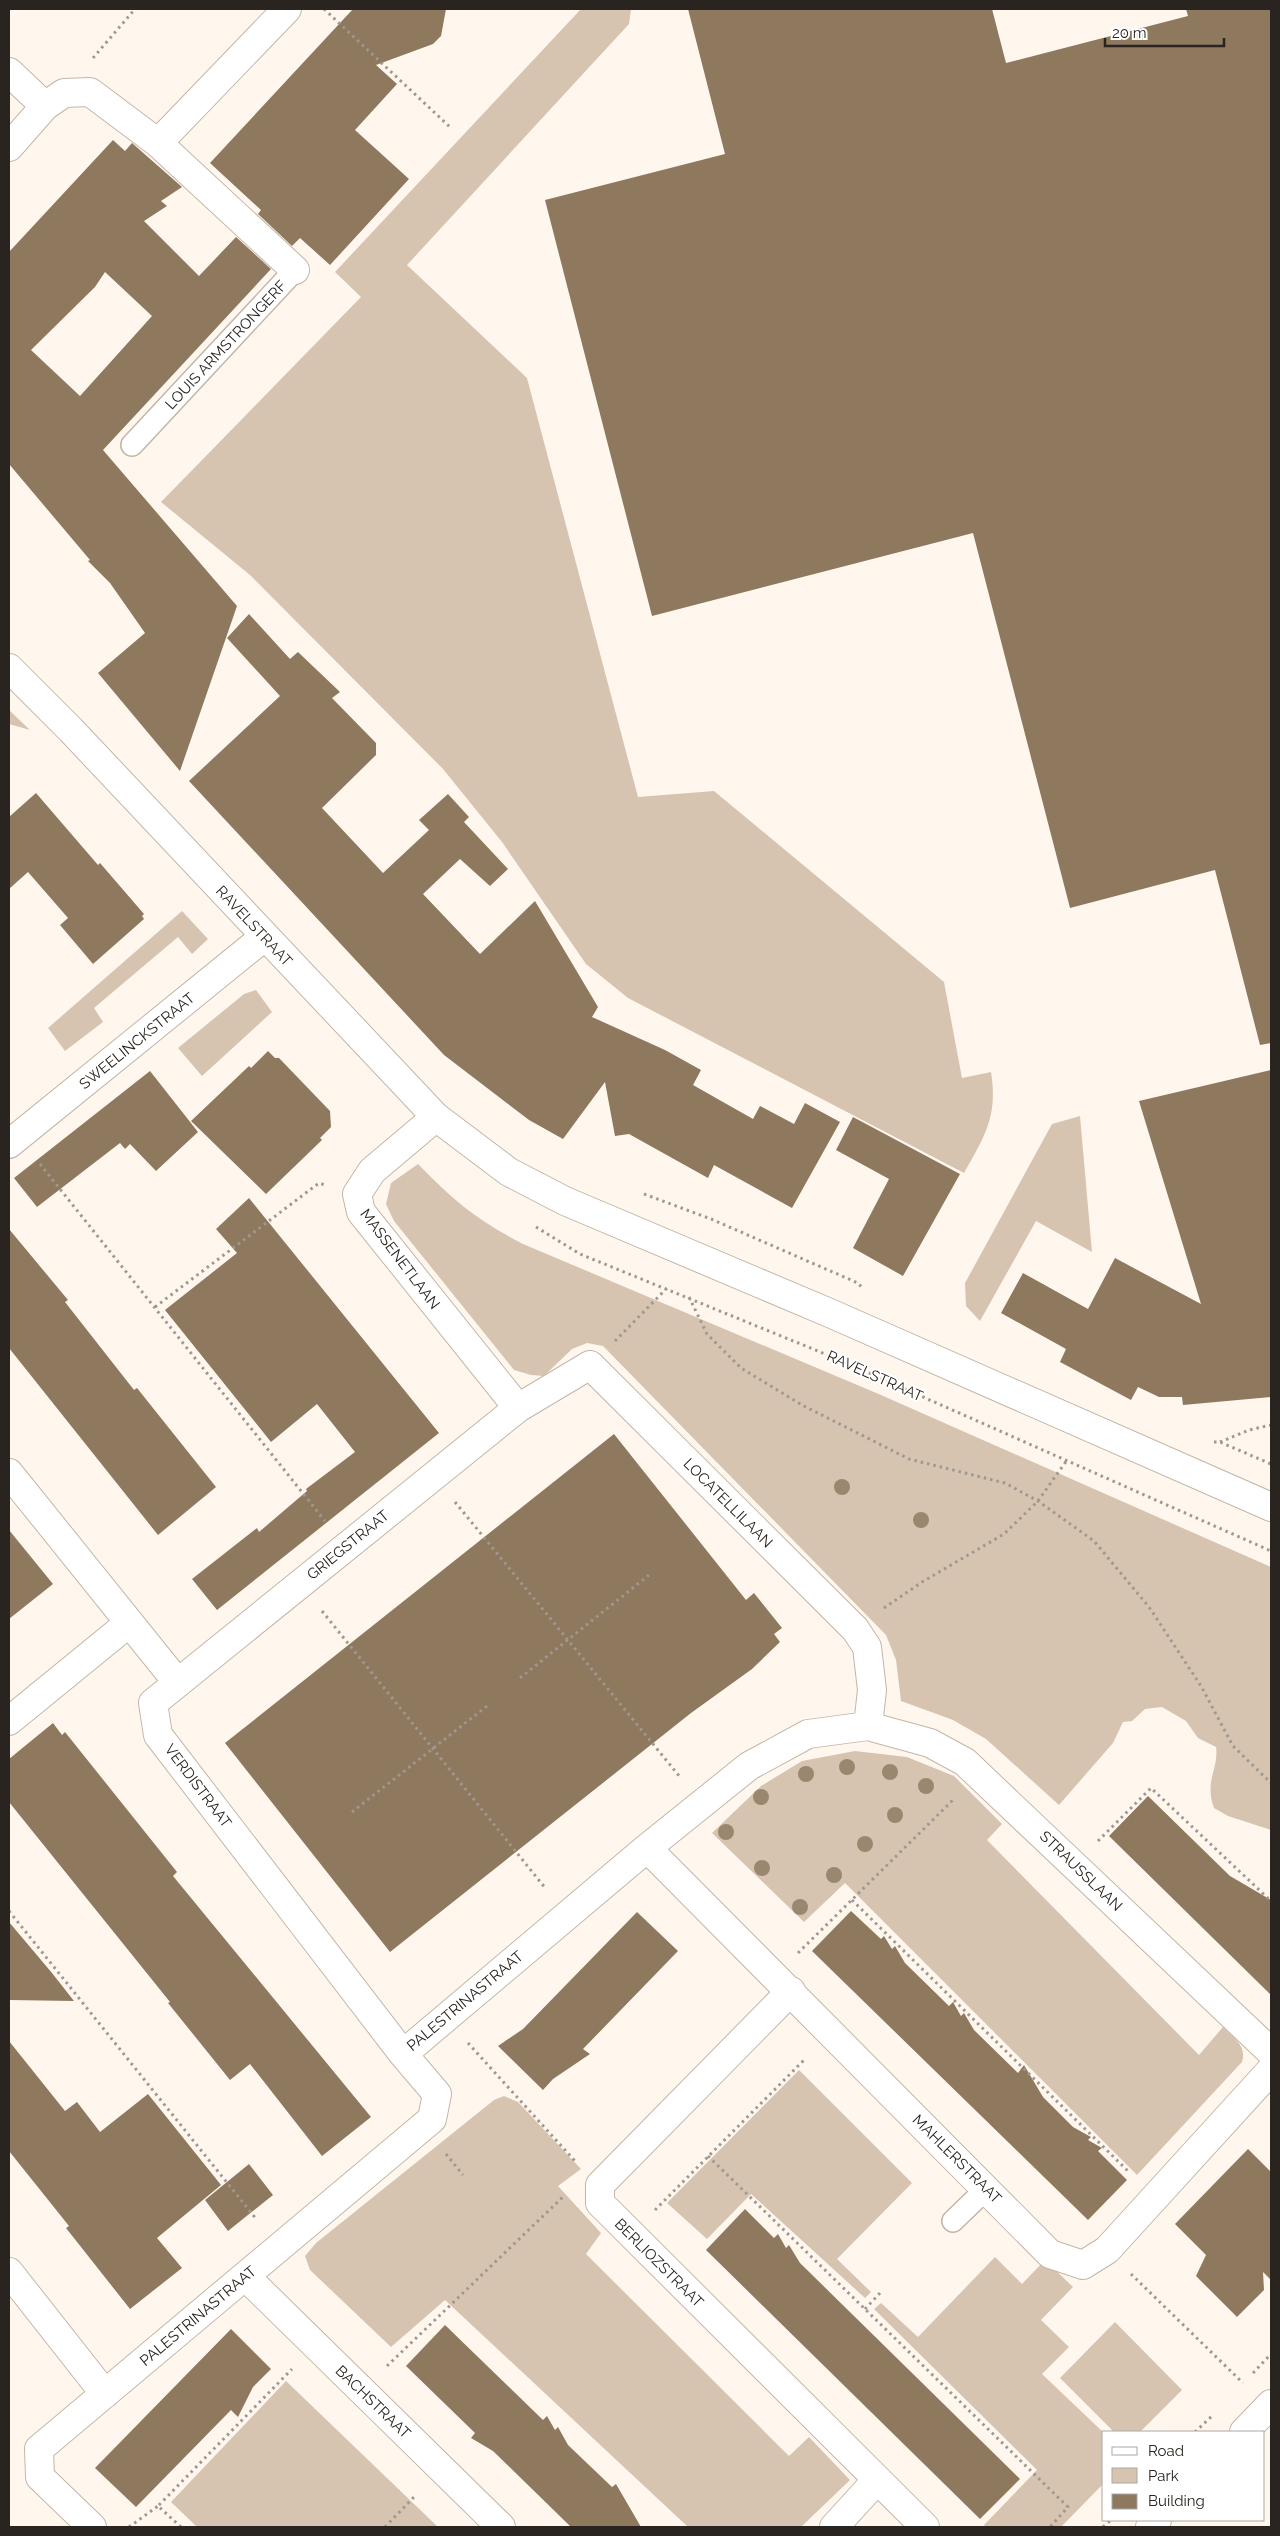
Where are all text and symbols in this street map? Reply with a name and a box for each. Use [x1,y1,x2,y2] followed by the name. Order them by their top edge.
[1105,15,1224,47] scale bar
[1112,24,1147,42] text: 20 m
[162,277,291,413] street label: LOUIS ARMSTRONGERF
[212,882,296,970] street label: RAVELSTRAAT
[76,989,198,1093] street label: SWEELINCKSTRAAT
[356,1205,444,1313] street label: MASSENETLAAN
[824,1347,926,1405] street label: RAVELSTRAAT
[680,1455,776,1551] street label: LOCATELLILAAN
[303,1506,393,1584] street label: GRIEGSTRAAT
[161,1741,235,1831] street label: VERDISTRAAT
[1036,1827,1126,1915] street label: STRAUSSLAAN
[403,1947,527,2055] street label: PALESTRINASTRAAT
[909,2111,1005,2207] street label: MAHLERSTRAAT
[611,2215,707,2311] street label: BERLIOZSTRAAT
[136,2262,260,2370] street label: PALESTRINASTRAAT
[332,2362,414,2442] street label: BACHSTRAAT
[1102,2431,1265,2521] legend
[1148,2442,1184,2460] text: Road
[1148,2467,1179,2485] text: Park
[1148,2492,1205,2510] text: Building

